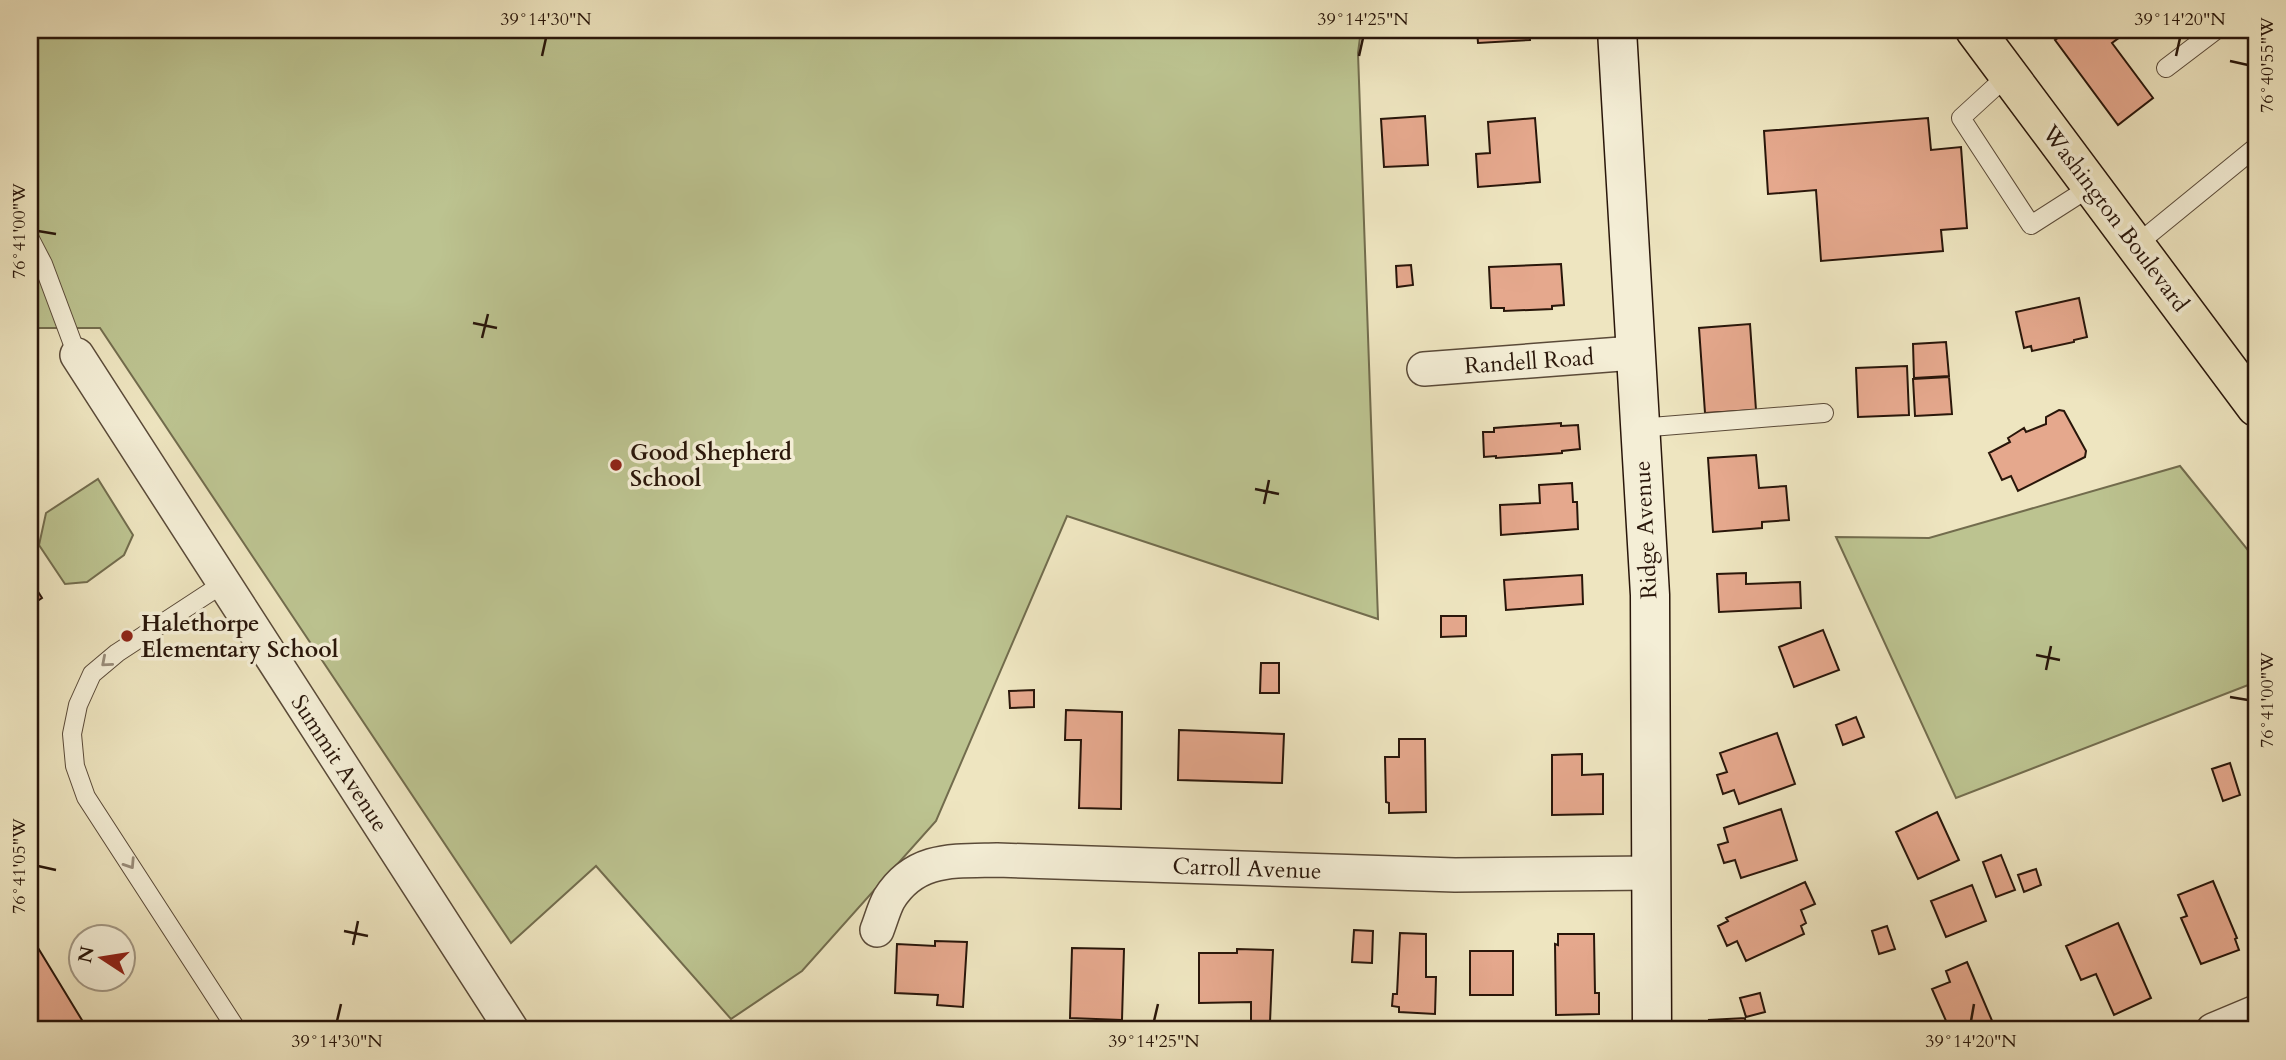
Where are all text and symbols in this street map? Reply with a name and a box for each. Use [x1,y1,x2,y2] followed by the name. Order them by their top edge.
[500,7,592,32] text: 39°14'30"N
[1317,7,1409,32] text: 39°14'25"N
[2134,7,2226,32] text: 39°14'20"N
[2255,17,2280,113] text: 76°40'55"W
[2035,118,2197,319] street label: Washington Boulevard
[7,183,32,279] text: 76°41'00"W
[1463,341,1596,381] street label: Randell Road
[630,437,792,494] place label: Good Shepherd School
[608,457,624,473] marker: Good Shepherd School
[1626,460,1665,600] street label: Ridge Avenue
[141,608,339,665] place label: Halethorpe Elementary School
[119,628,135,644] marker: Halethorpe Elementary School
[2255,652,2280,748] text: 76°41'00"W
[101,654,114,666] one-way arrow
[284,689,395,838] street label: Summit Avenue
[7,818,32,914] text: 76°41'05"W
[1172,850,1322,887] street label: Carroll Avenue
[122,856,134,869] one-way arrow
[66,923,136,993] north arrow
[72,943,101,965] text: N
[291,1029,383,1054] text: 39°14'30"N
[1108,1029,1200,1054] text: 39°14'25"N
[1925,1029,2017,1054] text: 39°14'20"N

